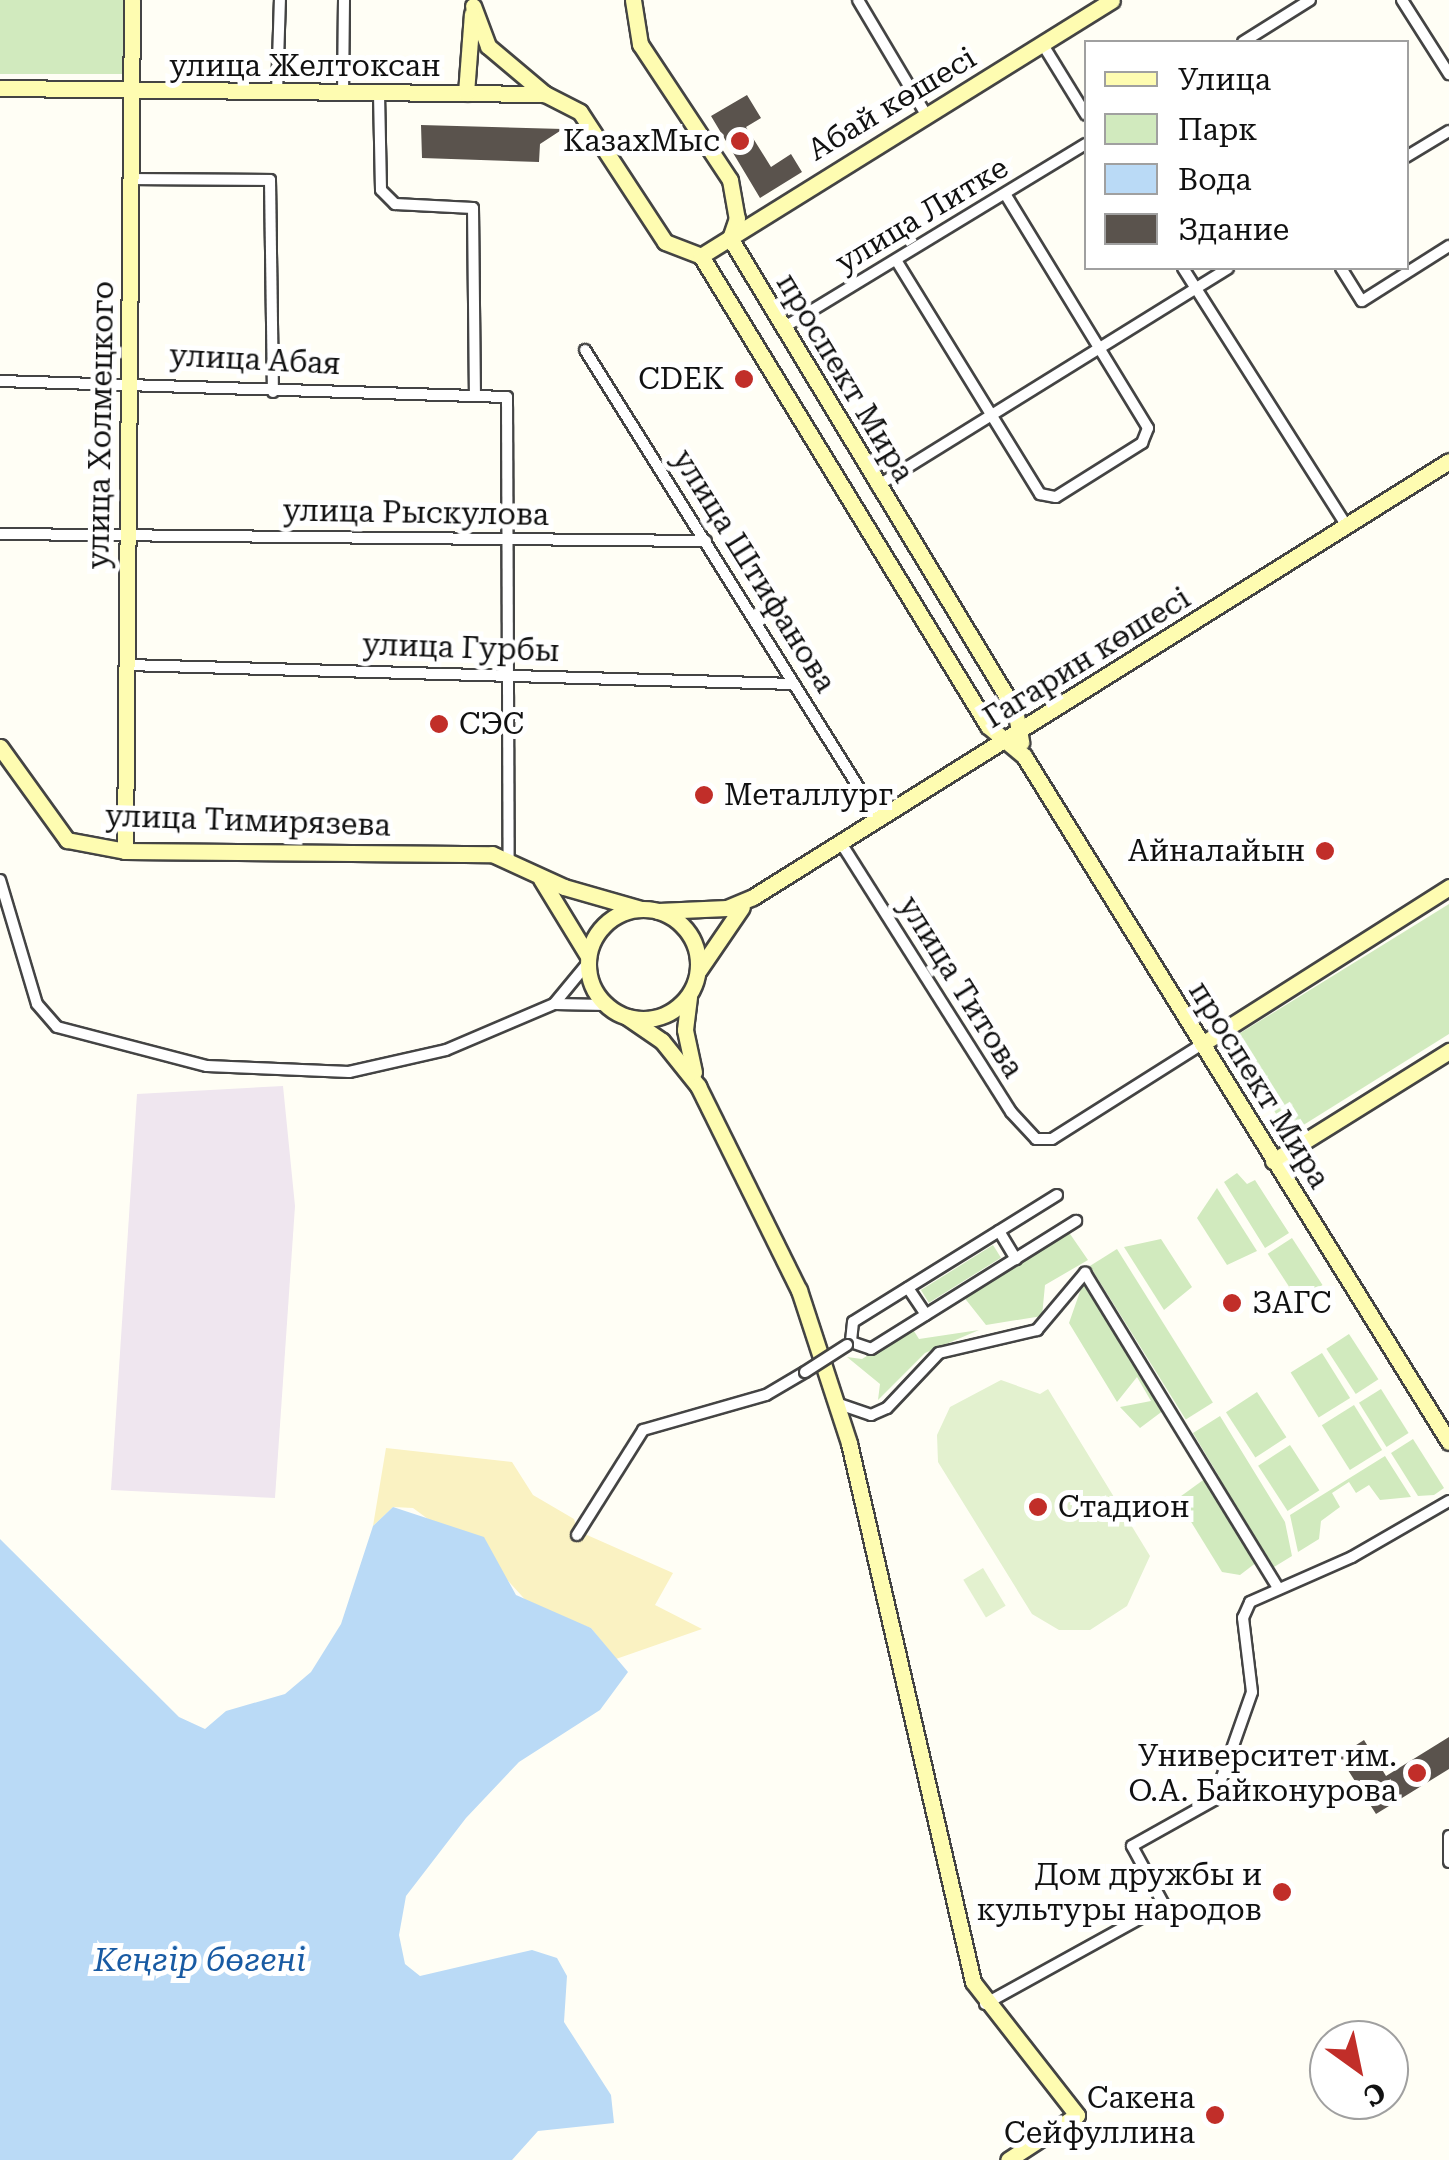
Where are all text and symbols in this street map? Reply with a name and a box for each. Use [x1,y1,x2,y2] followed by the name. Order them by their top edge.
[801,40,983,168] street label: Абай көшесі
[1084,40,1409,270] legend
[169,48,441,84] street label: улица Желтоксан
[1178,62,1271,97] text: Улица
[1178,112,1257,147] text: Парк
[563,123,720,159] place label: КазахМыс
[729,130,751,152] marker: КазахМыс
[829,149,1015,281] street label: улица Литке
[1178,162,1252,197] text: Вода
[1178,212,1289,247] text: Здание
[769,267,921,489] street label: проспект Мира
[80,281,122,569] street label: улица Холмецкого
[169,338,341,382] street label: улица Абая
[638,361,724,397] place label: CDEK
[733,368,755,390] marker: CDEK
[665,443,843,699] street label: улица Штифанова
[283,493,549,533] street label: улица Рыскулова
[977,580,1197,736] street label: Гагарин көшесі
[362,627,560,669] street label: улица Гурбы
[459,706,524,742] place label: СЭС
[428,713,450,735] marker: СЭС
[724,777,893,813] place label: Металлург
[693,784,715,806] marker: Металлург
[105,798,391,844] street label: улица Тимирязева
[1128,833,1305,869] place label: Айналайын
[1314,840,1336,862] marker: Айналайын
[891,890,1031,1084] street label: улица Титова
[1181,975,1337,1195] street label: проспект Мира
[1252,1285,1331,1321] place label: ЗАГС
[1221,1292,1243,1314] marker: ЗАГС
[1058,1489,1189,1525] place label: Стадион
[1027,1496,1049,1518] marker: Стадион
[1129,1738,1397,1808] place label: Университет им. О.А. Байконурова
[1406,1762,1428,1784] marker: Университет им. О.А. Байконурова
[977,1857,1262,1928] place label: Дом дружбы и культуры народов
[1271,1881,1293,1903] marker: Дом дружбы и культуры народов
[94,1941,306,1979] water label: Кеңгір бөгені
[1309,2020,1409,2120] north arrow
[1357,2075,1392,2113] text: С
[1004,2080,1195,2150] place label: Сакена Сейфуллина
[1204,2104,1226,2126] marker: Сакена Сейфуллина

